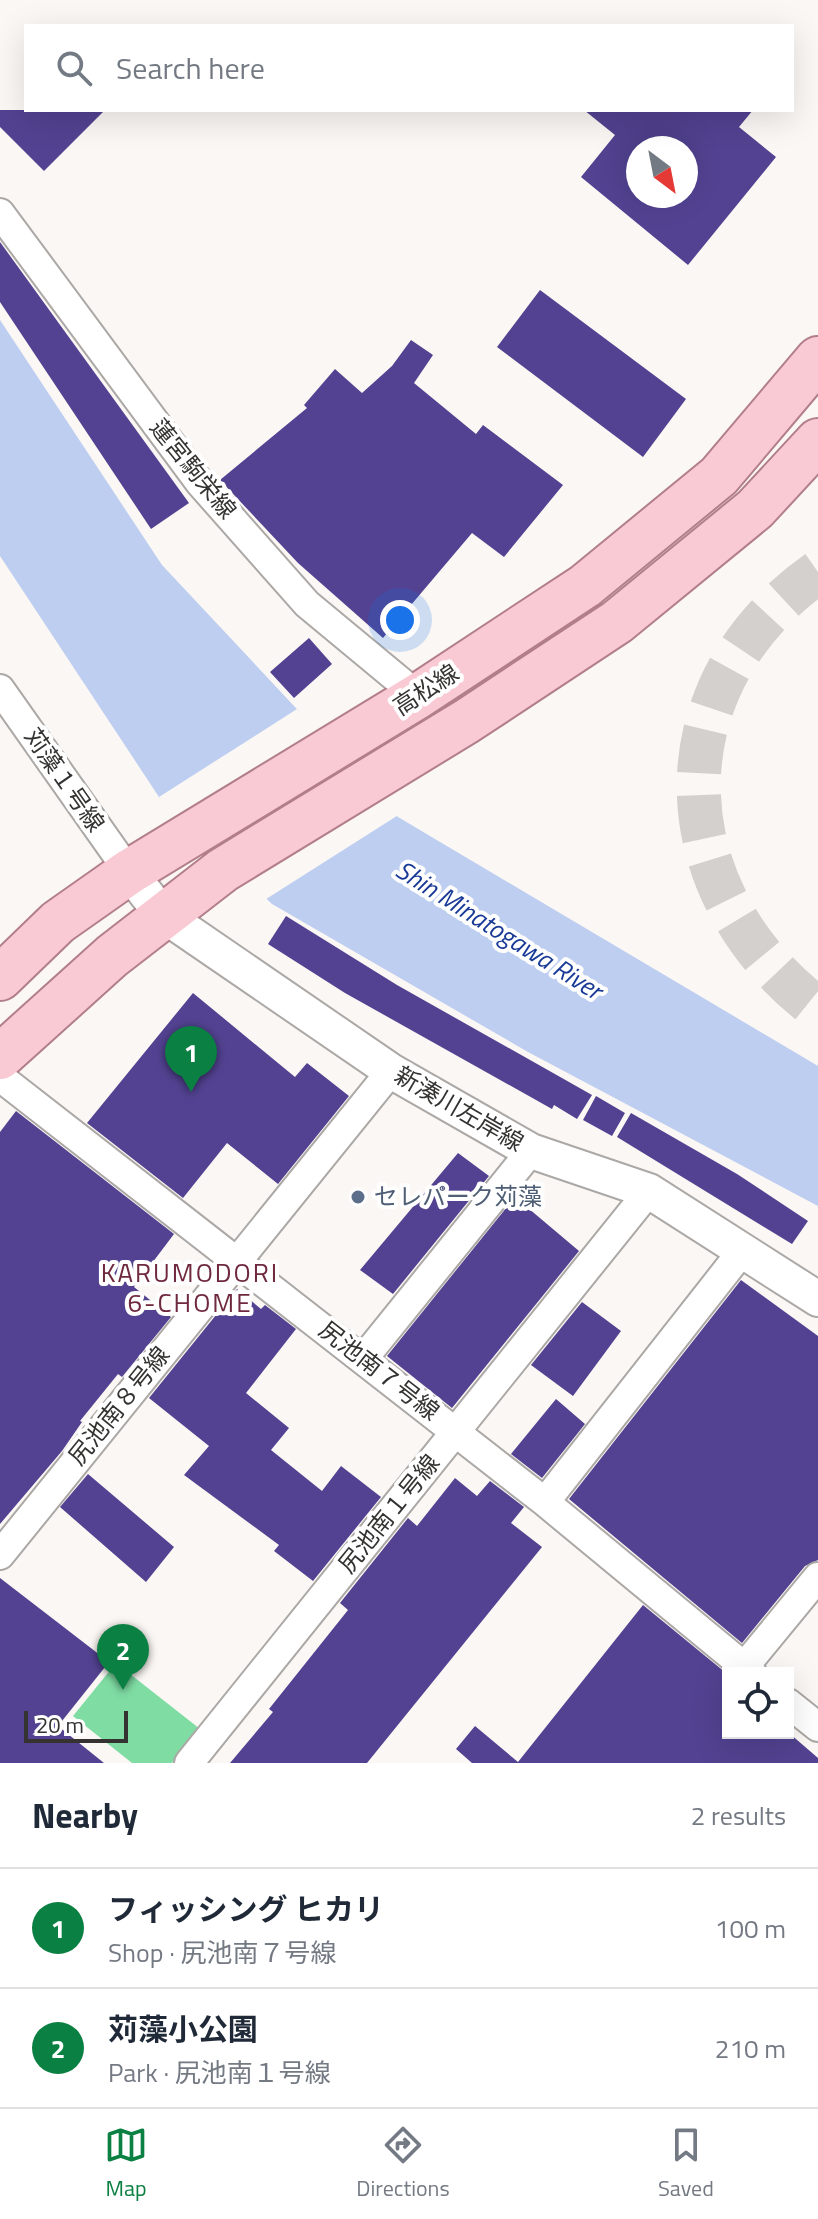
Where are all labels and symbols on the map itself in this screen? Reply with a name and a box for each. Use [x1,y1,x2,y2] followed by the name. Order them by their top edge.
[626,136,698,208] north arrow
[142,410,246,526] street label: 蓮宮駒栄線
[380,600,420,640] your location
[385,654,465,724] street label: 高松線
[16,720,114,839] street label: 苅藻１号線
[388,850,612,1010] water label: Shin Minatogawa River
[165,1026,217,1092] pin: 1
[388,1057,531,1160] street label: 新湊川左岸線
[374,1178,542,1214] place label: セレパーク苅藻
[349,1188,367,1206] marker: セレパーク苅藻
[101,1253,279,1322] district label: KARUMODORI 6-CHOME
[312,1312,447,1429] street label: 尻池南７号線
[59,1338,178,1473] street label: 尻池南８号線
[329,1446,448,1581] street label: 尻池南１号線
[97,1624,149,1690] pin: 2
[24,1707,128,1743] scale bar

